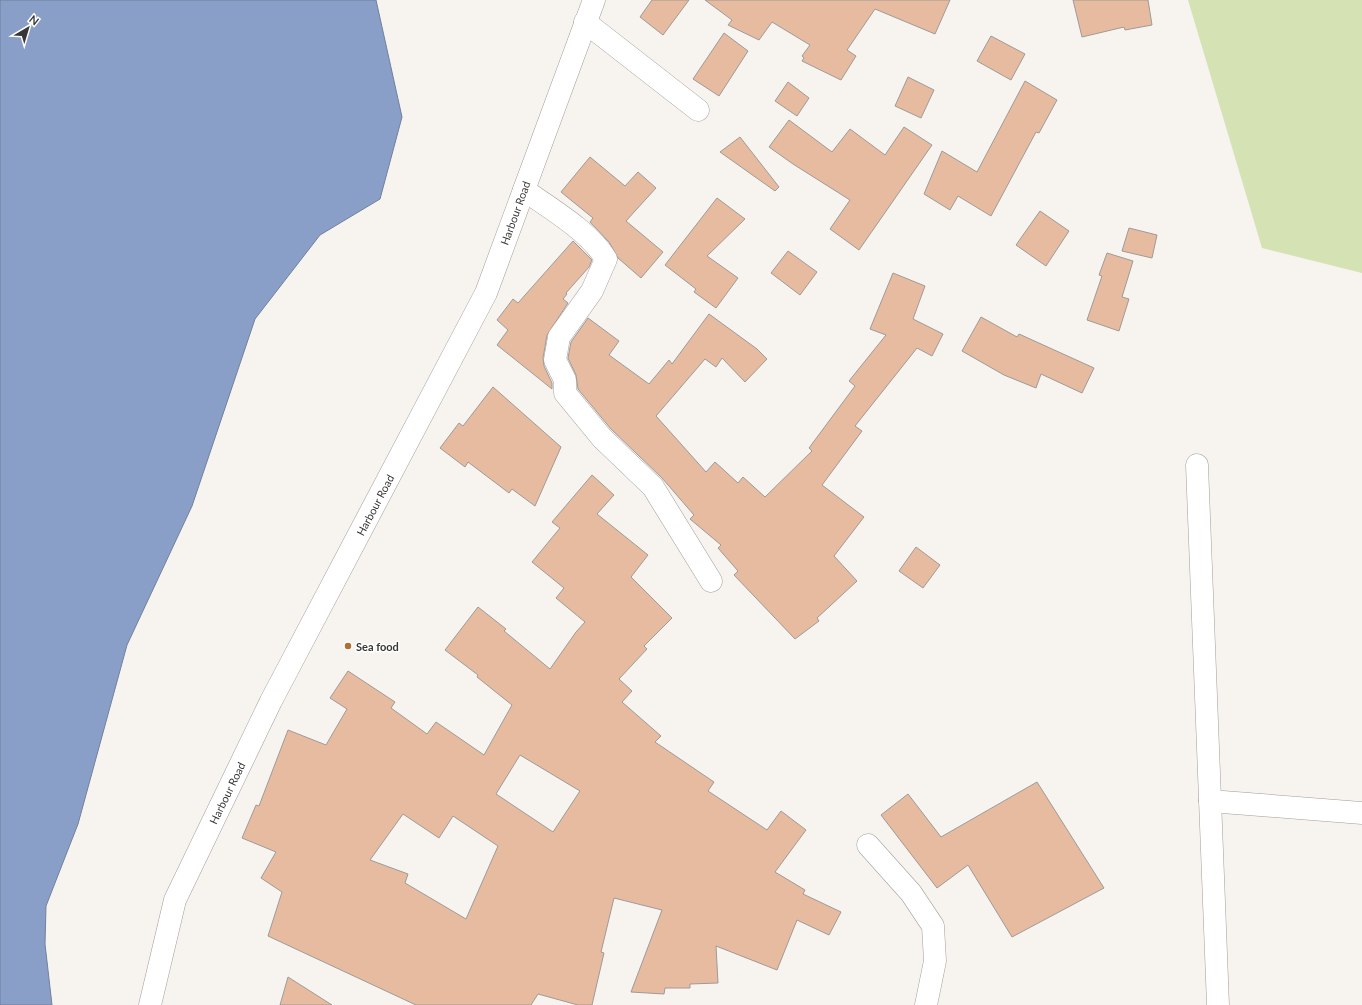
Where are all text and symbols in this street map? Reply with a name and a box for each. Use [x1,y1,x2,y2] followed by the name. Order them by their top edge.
[8,8,48,48] north arrow
[27,12,42,27] text: N
[497,179,533,247] street label: Harbour Road
[353,472,397,538] street label: Harbour Road
[356,640,399,653] place label: Sea food
[343,641,353,651] marker: Sea food
[206,760,248,826] street label: Harbour Road

